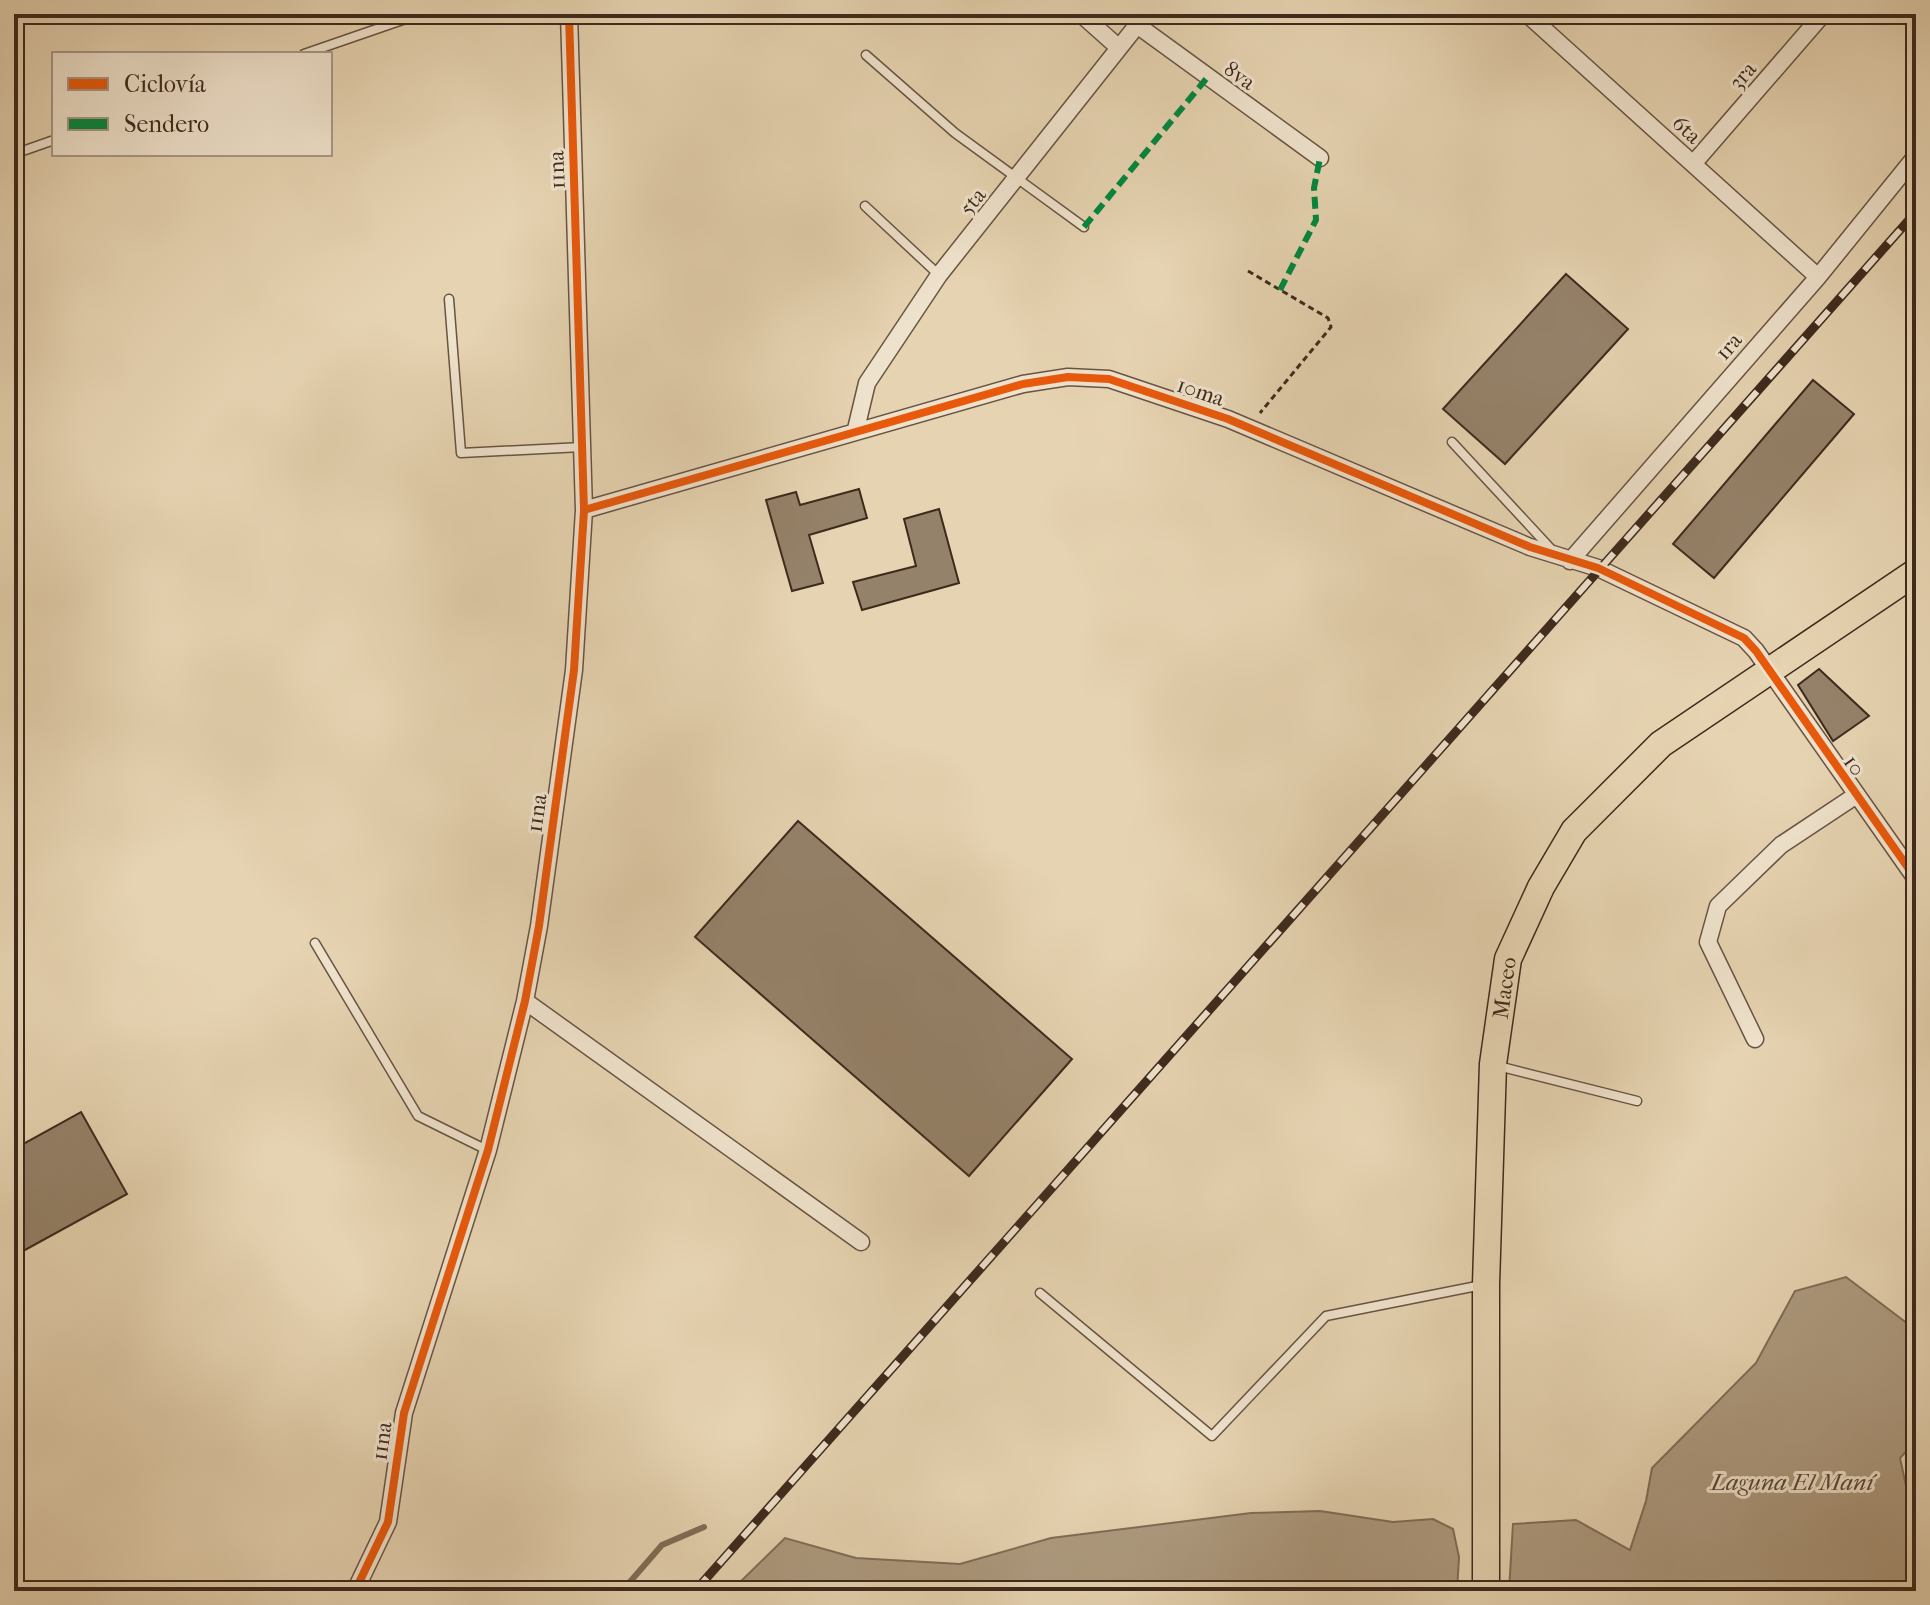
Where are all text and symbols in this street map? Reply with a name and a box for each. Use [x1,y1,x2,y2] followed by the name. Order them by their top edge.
[52,52,332,156] legend
[1219,56,1261,96] street label: 8va
[1724,56,1762,95] street label: 3ra
[124,70,207,98] text: Ciclovía
[124,110,209,138] text: Sendero
[1667,110,1707,150] street label: 6ta
[543,149,571,190] street label: 11na
[954,182,992,221] street label: 5ta
[1710,327,1748,366] street label: 1ra
[1174,372,1229,412] street label: 10ma
[1838,750,1871,781] street label: 10
[521,791,553,834] street label: 11na
[1488,955,1522,1021] street label: Maceo
[366,1419,398,1462] street label: 11na
[1709,1468,1877,1496] water label: Laguna El Maní

